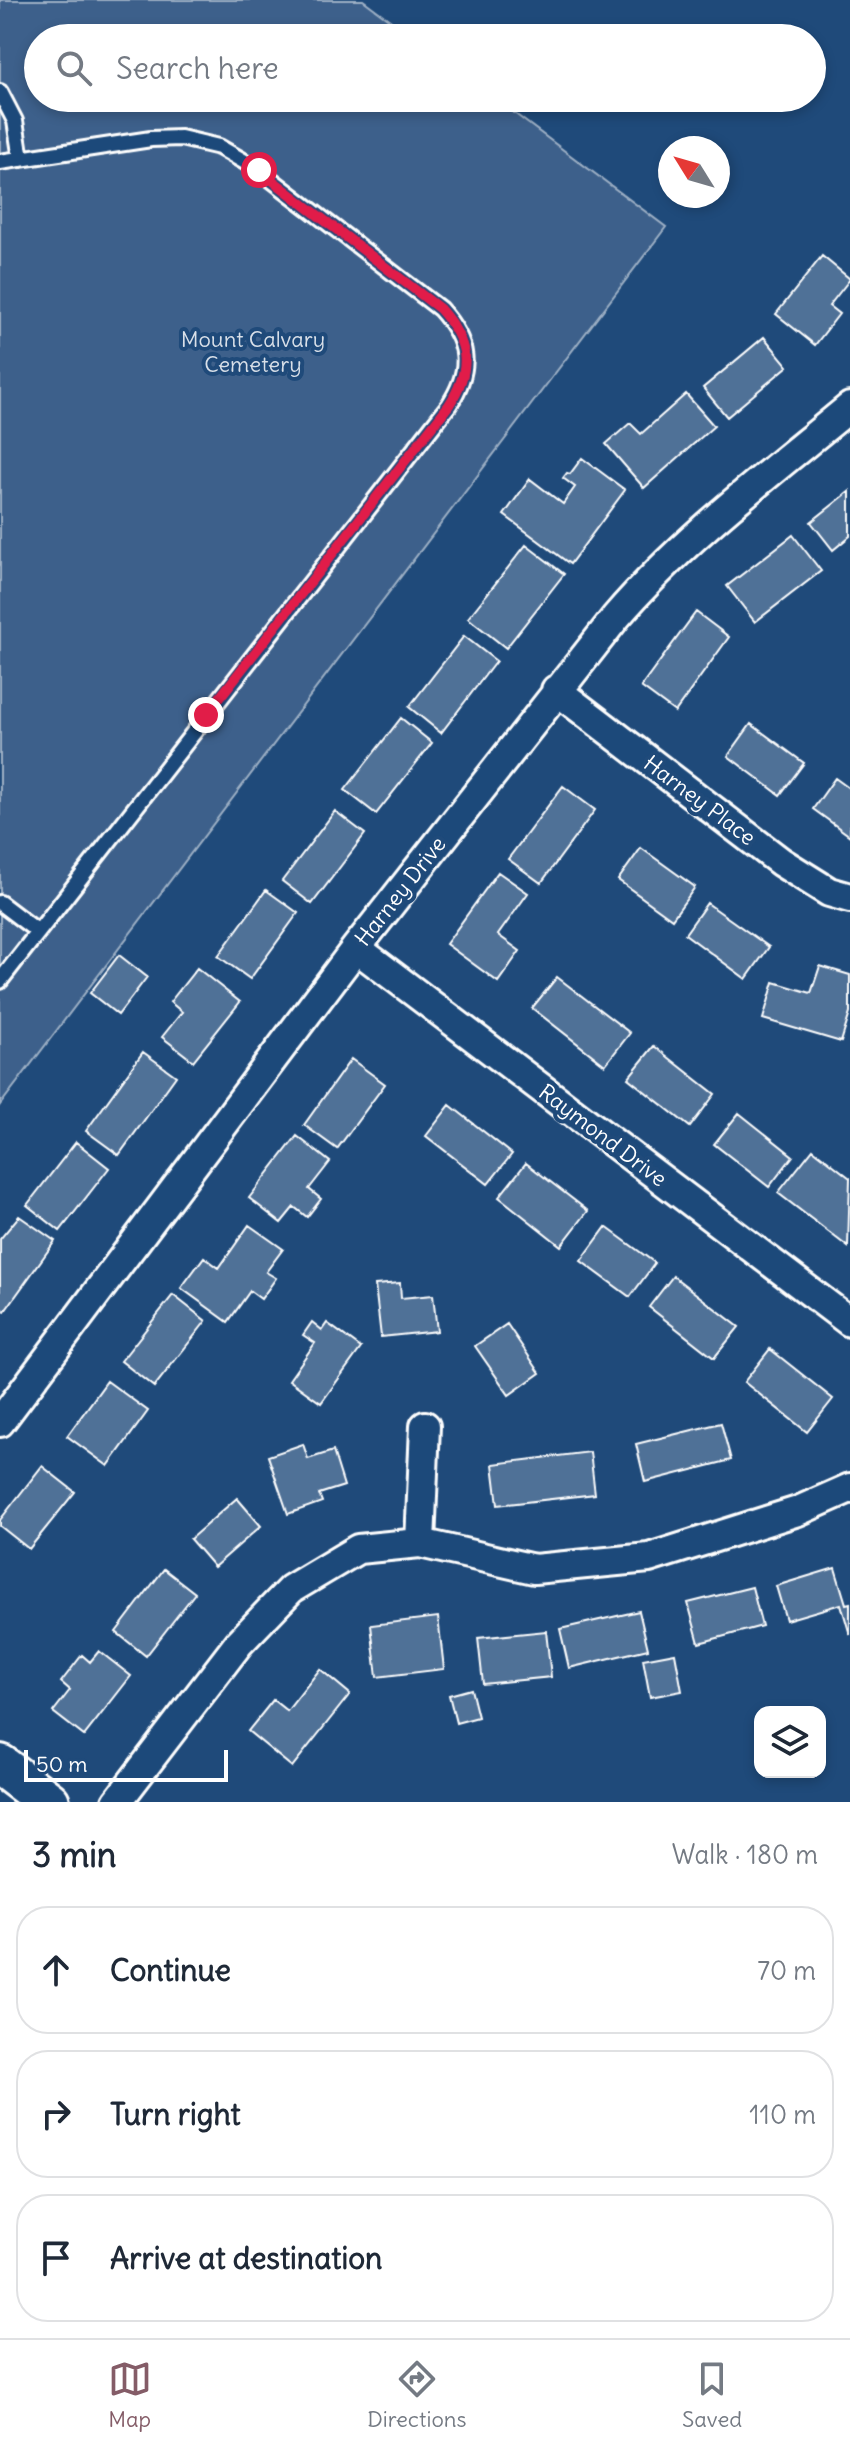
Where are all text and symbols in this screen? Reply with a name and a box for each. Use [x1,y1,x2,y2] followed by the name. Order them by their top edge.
[24,24,826,112] search box
[52,46,96,90] icon: search
[116,49,279,87] text: Search here
[658,136,730,208] north arrow
[241,152,277,188] route start
[181,325,325,378] park label: Mount Calvary Cemetery
[188,697,224,733] route end
[638,749,762,851] street label: Harney Place
[348,830,452,952] street label: Harney Drive
[533,1078,673,1192] street label: Raymond Drive
[754,1706,826,1778] map controls
[754,1706,826,1778] button: layers
[24,1746,228,1782] scale bar
[36,1750,88,1778] text: 50 m
[32,1833,117,1876] text: 3 min
[672,1838,818,1871] text: Walk · 180 m
[34,1948,78,1992] icon: ahead
[110,1951,231,1989] text: Continue
[757,1954,816,1987] text: 70 m
[34,2092,78,2136] icon: right
[110,2095,241,2133] text: Turn right
[749,2098,816,2131] text: 110 m
[34,2236,78,2280] icon: arrive
[110,2239,382,2277] text: Arrive at destination
[108,2357,152,2433] tab: Map
[367,2357,467,2433] tab: Directions
[682,2357,742,2433] tab: Saved

